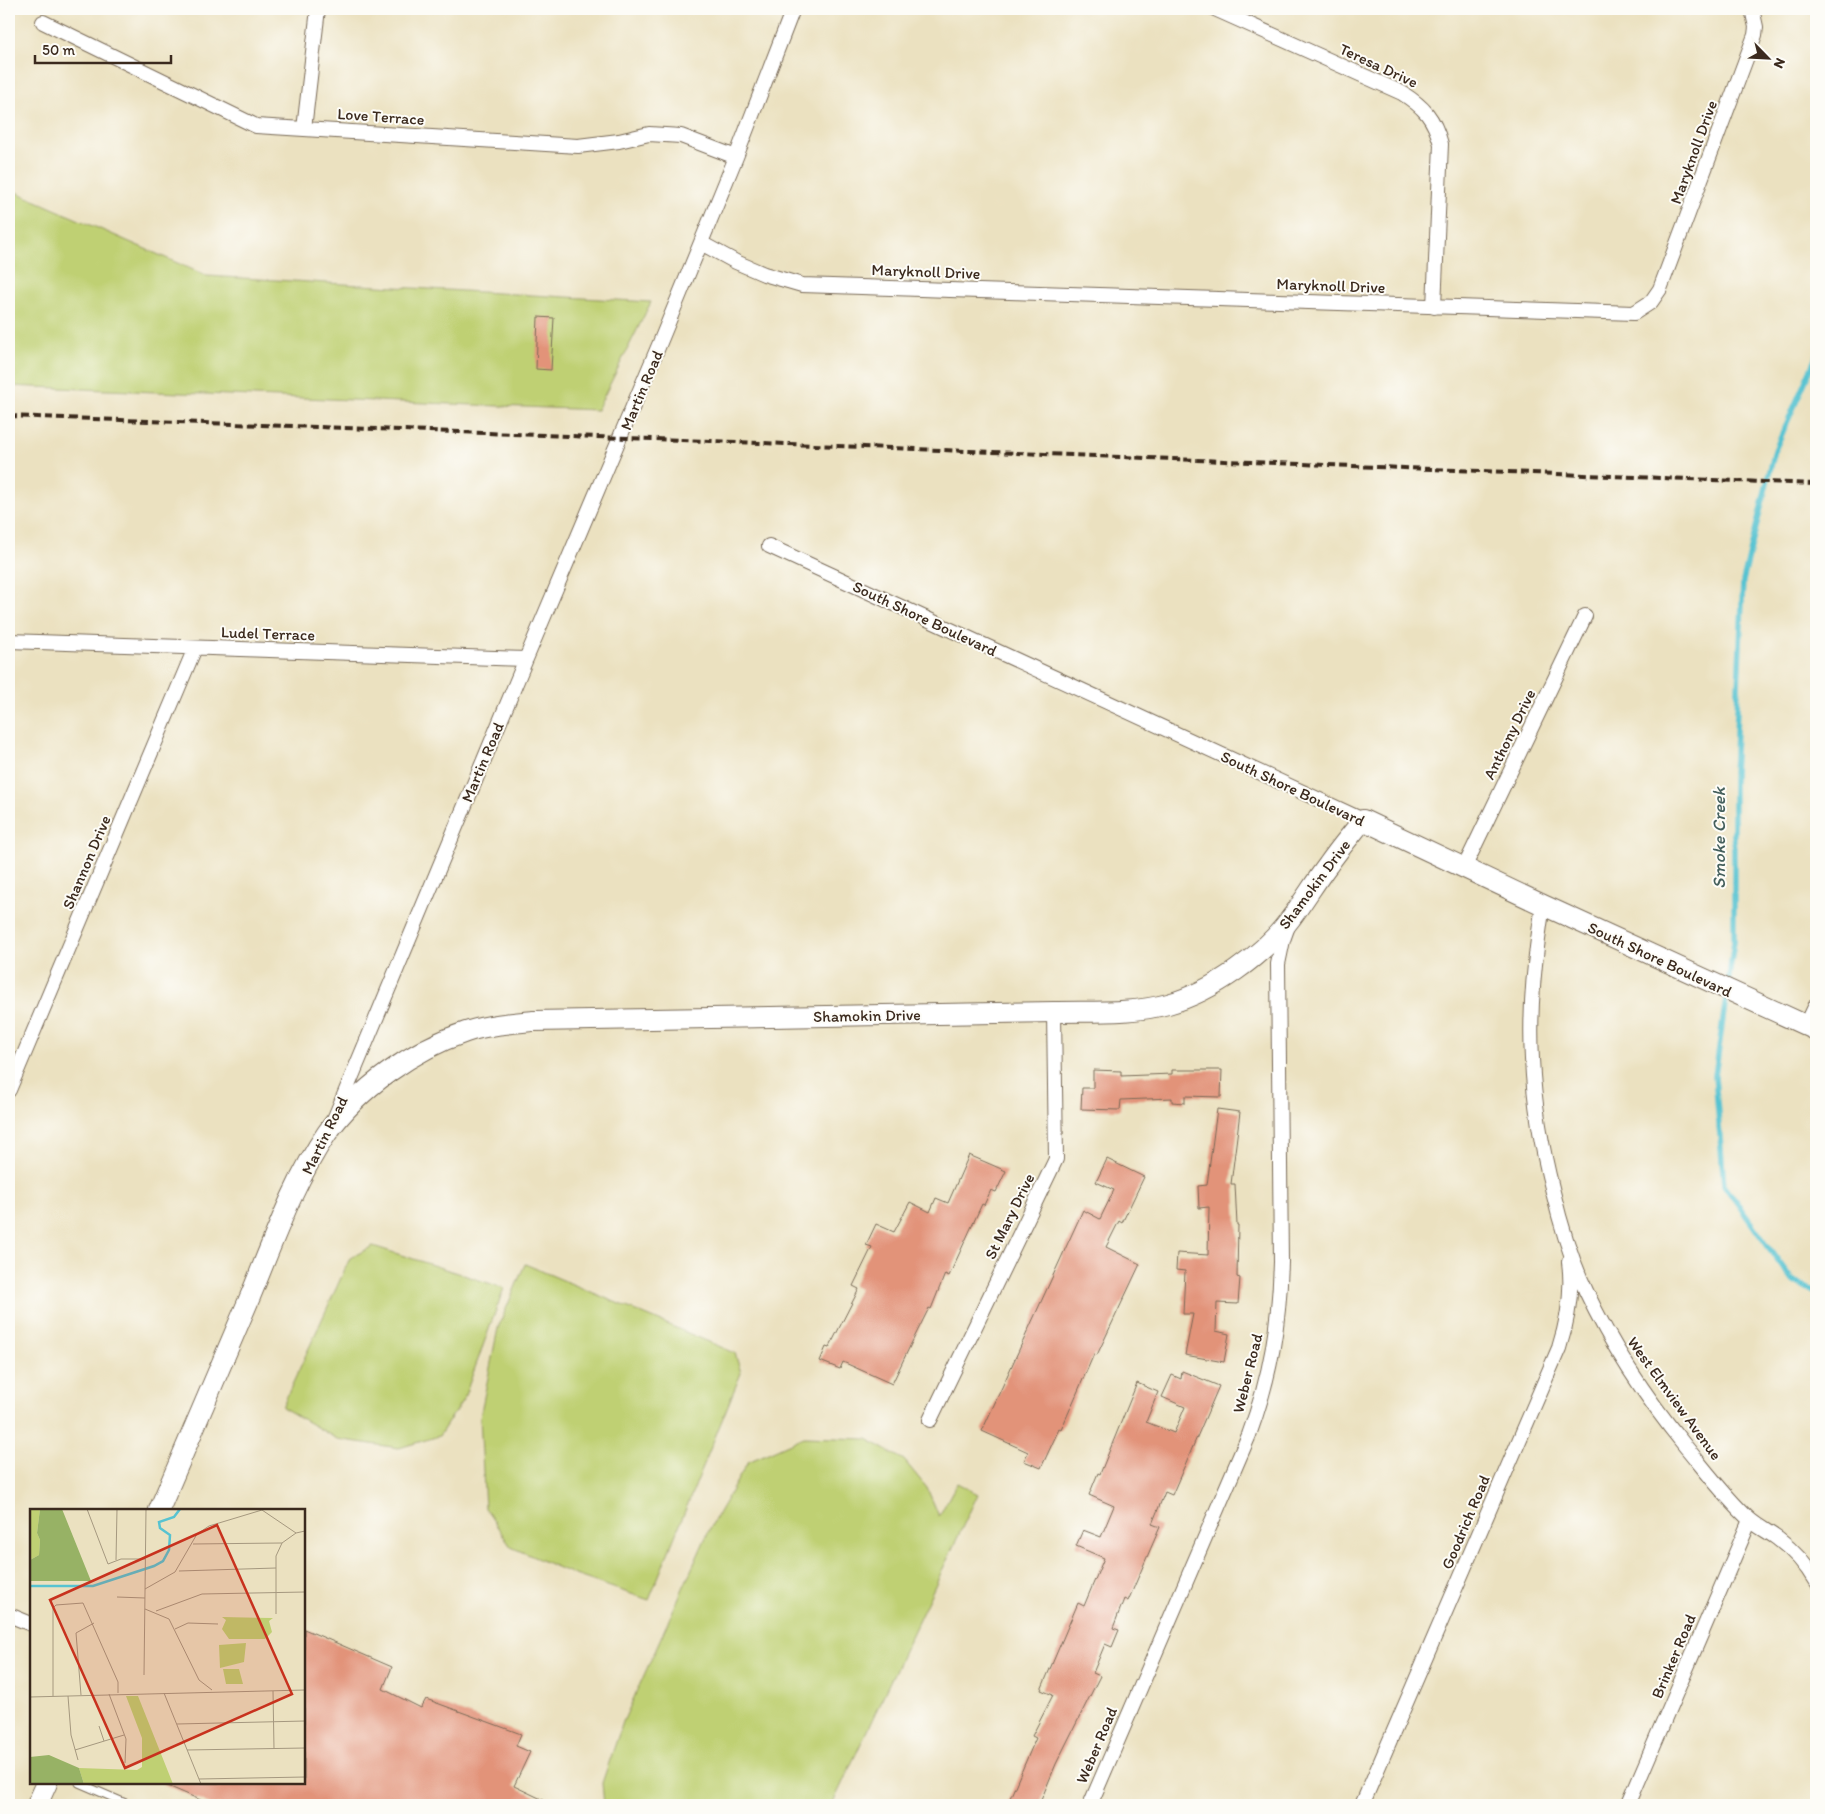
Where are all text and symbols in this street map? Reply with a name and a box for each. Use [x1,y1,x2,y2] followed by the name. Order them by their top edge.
[35,32,171,64] scale bar
[1742,32,1792,82] north arrow
[1337,39,1421,92] street label: Teresa Drive
[42,41,75,59] text: 50 m
[1770,55,1789,71] text: N
[1666,98,1721,207] street label: Maryknoll Drive
[337,104,425,129] street label: Love Terrace
[871,260,981,283] street label: Maryknoll Drive
[1276,274,1386,297] street label: Maryknoll Drive
[616,347,667,433] street label: Martin Road
[850,577,1000,660] street label: South Shore Boulevard
[221,622,315,645] street label: Ludel Terrace
[1479,686,1540,783] street label: Anthony Drive
[457,719,508,805] street label: Martin Road
[1218,747,1368,830] street label: South Shore Boulevard
[1708,786,1730,889] water label: Smoke Creek
[58,812,115,912] street label: Shannon Drive
[1274,836,1354,933] street label: Shamokin Drive
[1585,918,1735,1001] street label: South Shore Boulevard
[813,1005,921,1026] street label: Shamokin Drive
[297,1093,352,1178] street label: Martin Road
[980,1170,1039,1262] street label: St Mary Drive
[1228,1331,1267,1415] street label: Weber Road
[1623,1333,1726,1464] street label: West Elmview Avenue
[1437,1472,1494,1572] street label: Goodrich Road
[30,1509,305,1784] inset map
[1647,1611,1700,1701] street label: Brinker Road
[1072,1704,1121,1786] street label: Weber Road

